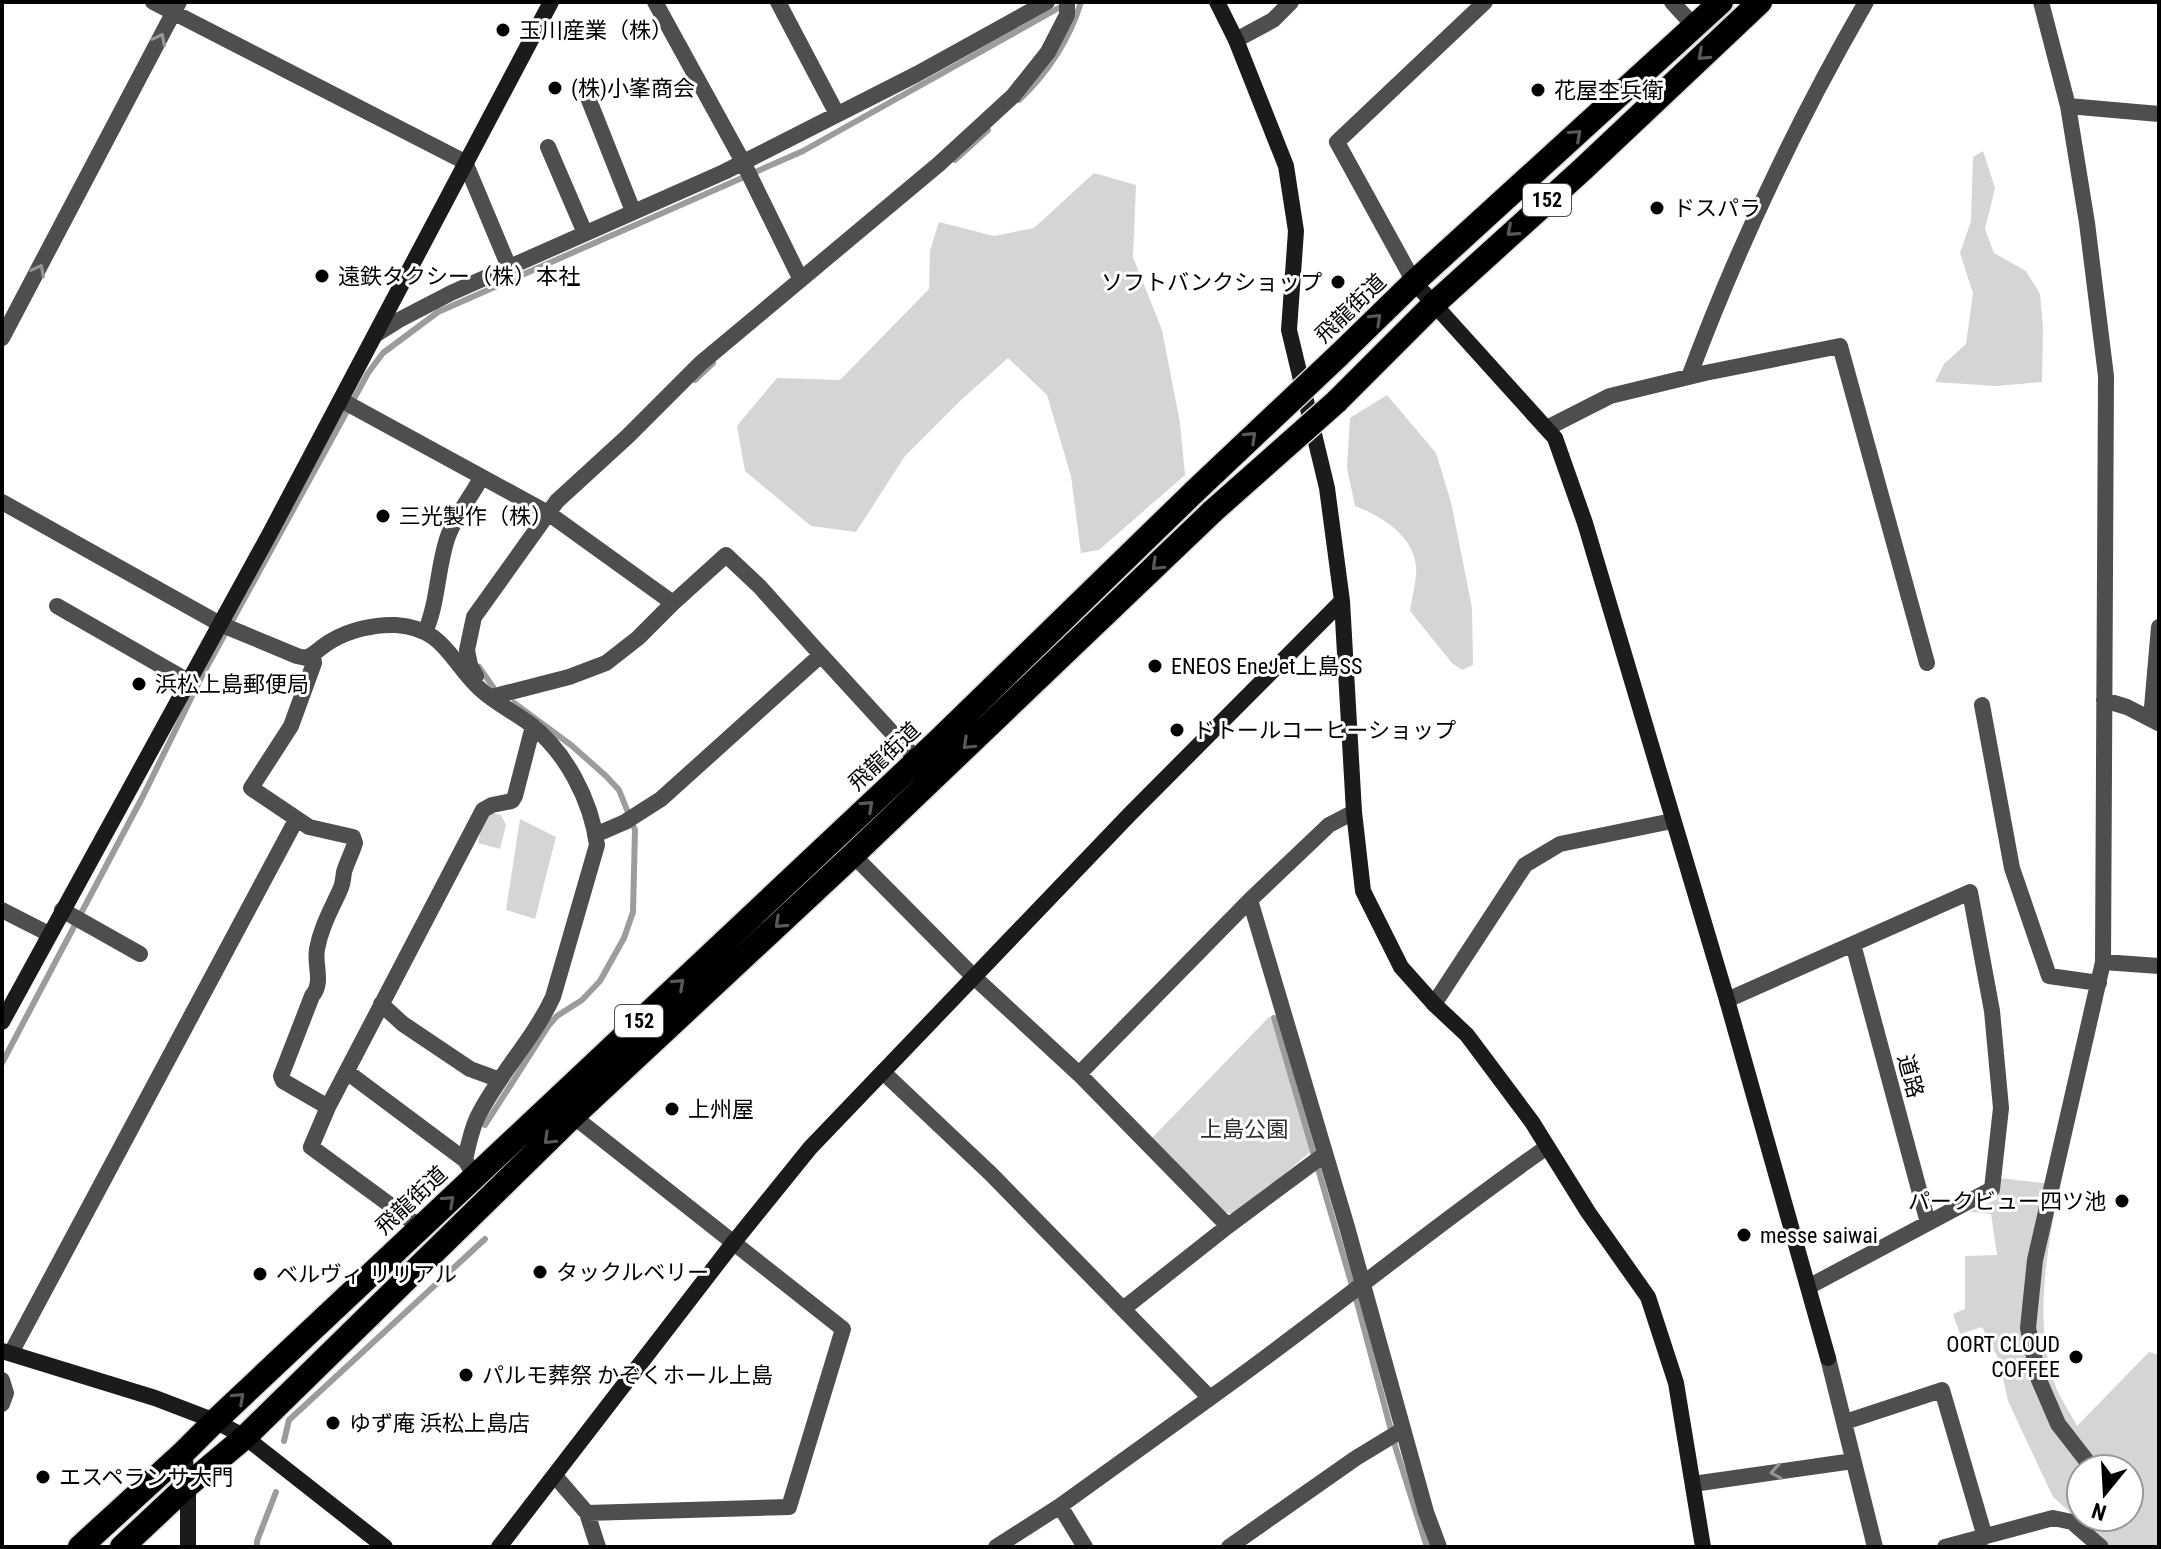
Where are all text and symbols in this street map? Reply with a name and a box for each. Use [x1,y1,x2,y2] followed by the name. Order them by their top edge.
[519,18,673,43] place label: 玉川産業（株）
[494,21,512,39] marker: 玉川産業（株）
[150,33,165,48] one-way arrow
[1698,45,1712,60] one-way arrow
[571,76,695,102] place label: (株)小峯商会
[1554,78,1664,103] place label: 花屋杢兵衛
[546,79,564,97] marker: (株)小峯商会
[1529,81,1547,99] marker: 花屋杢兵衛
[1566,130,1581,145] one-way arrow
[1523,184,1571,216] road number: 152
[1673,196,1761,221] place label: ドスパラ
[1648,199,1666,217] marker: ドスパラ
[1507,222,1522,236] one-way arrow
[29,264,45,278] one-way arrow
[338,264,580,289] place label: 遠鉄タクシー（株）本社
[313,267,331,285] marker: 遠鉄タクシー（株）本社
[1310,269,1391,348] street label: 飛龍街道
[1101,270,1322,295] place label: ソフトバンクショップ
[1329,273,1347,291] marker: ソフトバンクショップ
[1367,314,1381,328] one-way arrow
[1242,433,1257,447] one-way arrow
[399,504,553,529] place label: 三光製作（株）
[374,507,392,525] marker: 三光製作（株）
[1151,556,1166,570] one-way arrow
[1171,654,1362,679] place label: ENEOS EneJet上島SS
[1146,657,1164,675] marker: ENEOS EneJet上島SS
[155,672,309,697] place label: 浜松上島郵便局
[130,675,148,693] marker: 浜松上島郵便局
[844,717,925,796] street label: 飛龍街道
[1193,718,1456,743] place label: ドトールコーヒーショップ
[1168,721,1186,739] marker: ドトールコーヒーショップ
[963,735,978,749] one-way arrow
[859,802,874,816] one-way arrow
[774,914,789,928] one-way arrow
[669,979,684,993] one-way arrow
[615,1005,663,1037] road number: 152
[1893,1052,1928,1101] street label: 道路
[688,1097,754,1122] place label: 上州屋
[663,1100,681,1118] marker: 上州屋
[1200,1117,1288,1142] park label: 上島公園
[544,1130,558,1144] one-way arrow
[371,1161,452,1240] street label: 飛龍街道
[1908,1189,2106,1214] place label: パークビュー四ツ池
[2113,1192,2131,1210] marker: パークビュー四ツ池
[439,1196,454,1210] one-way arrow
[1760,1223,1878,1248] place label: messe saiwai
[1735,1226,1753,1244] marker: messe saiwai
[556,1260,709,1285] place label: タックルベリー
[276,1262,457,1287] place label: ベルヴィ リリアル
[531,1263,549,1281] marker: タックルベリー
[251,1265,269,1283] marker: ベルヴィ リリアル
[1946,1332,2060,1382] place label: OORT CLOUD COFFEE
[2067,1348,2085,1366] marker: OORT CLOUD COFFEE
[482,1363,773,1388] place label: パルモ葬祭 かぞくホール上島
[457,1366,475,1384] marker: パルモ葬祭 かぞくホール上島
[230,1393,244,1407] one-way arrow
[349,1411,530,1436] place label: ゆず庵 浜松上島店
[324,1414,342,1432] marker: ゆず庵 浜松上島店
[2065,1453,2145,1533] north arrow
[1769,1463,1783,1480] one-way arrow
[59,1465,233,1490] place label: エスペランサ大門
[34,1468,52,1486] marker: エスペランサ大門
[2089,1498,2109,1526] text: N

